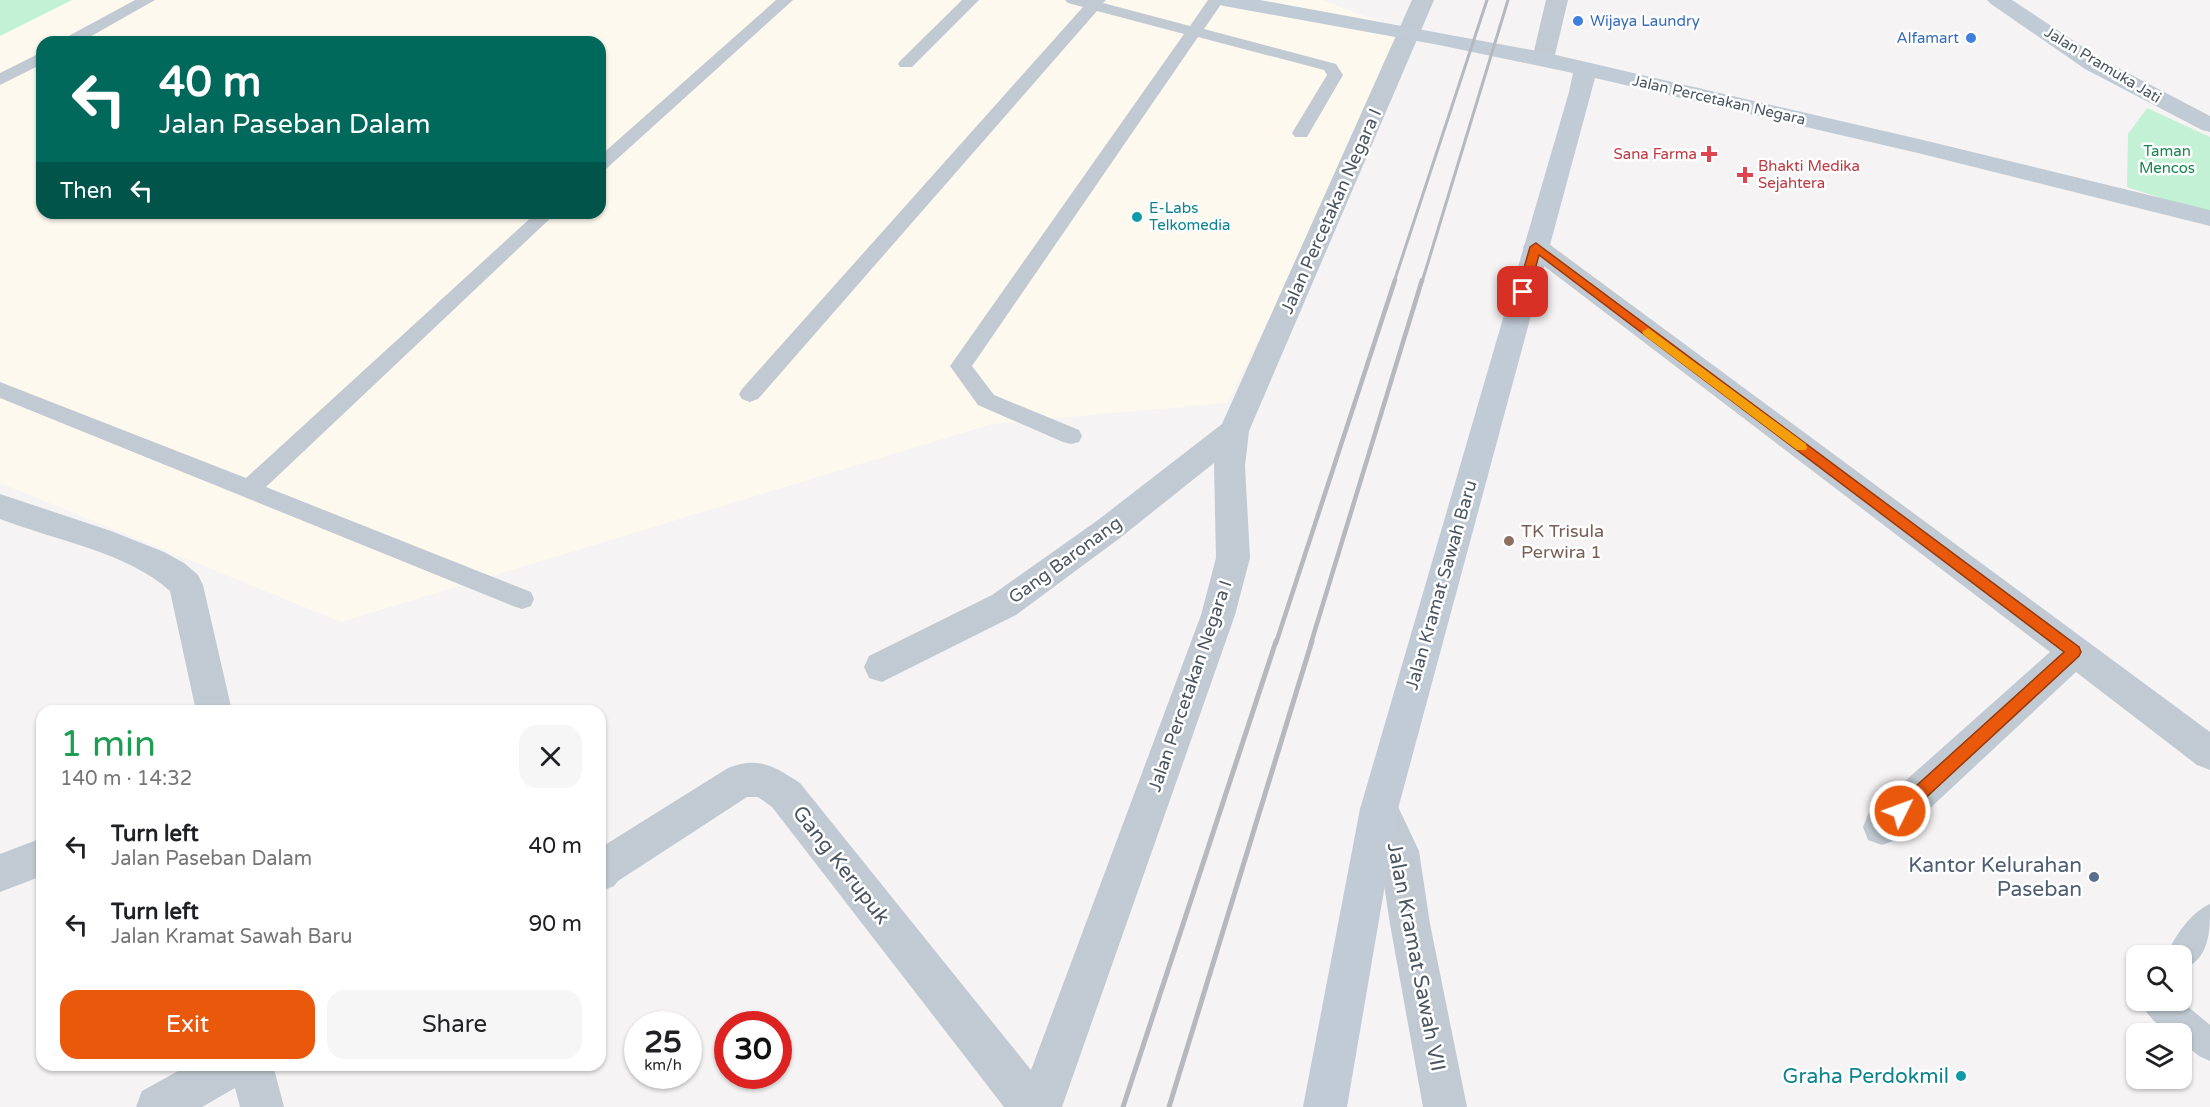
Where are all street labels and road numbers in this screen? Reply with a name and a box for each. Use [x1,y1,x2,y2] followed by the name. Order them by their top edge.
[2042,23,2164,107] street label: Jalan Pramuka Jati
[1631,71,1807,129] street label: Jalan Percetakan Negara
[1276,105,1386,317] street label: Jalan Percetakan Negara I
[1400,478,1482,692] street label: Jalan Kramat Sawah Baru
[1004,512,1126,608] street label: Gang Baronang
[1143,577,1237,795] street label: Jalan Percetakan Negara I
[787,801,895,929] street label: Gang Kerupuk
[1382,840,1450,1074] street label: Jalan Kramat Sawah VII

